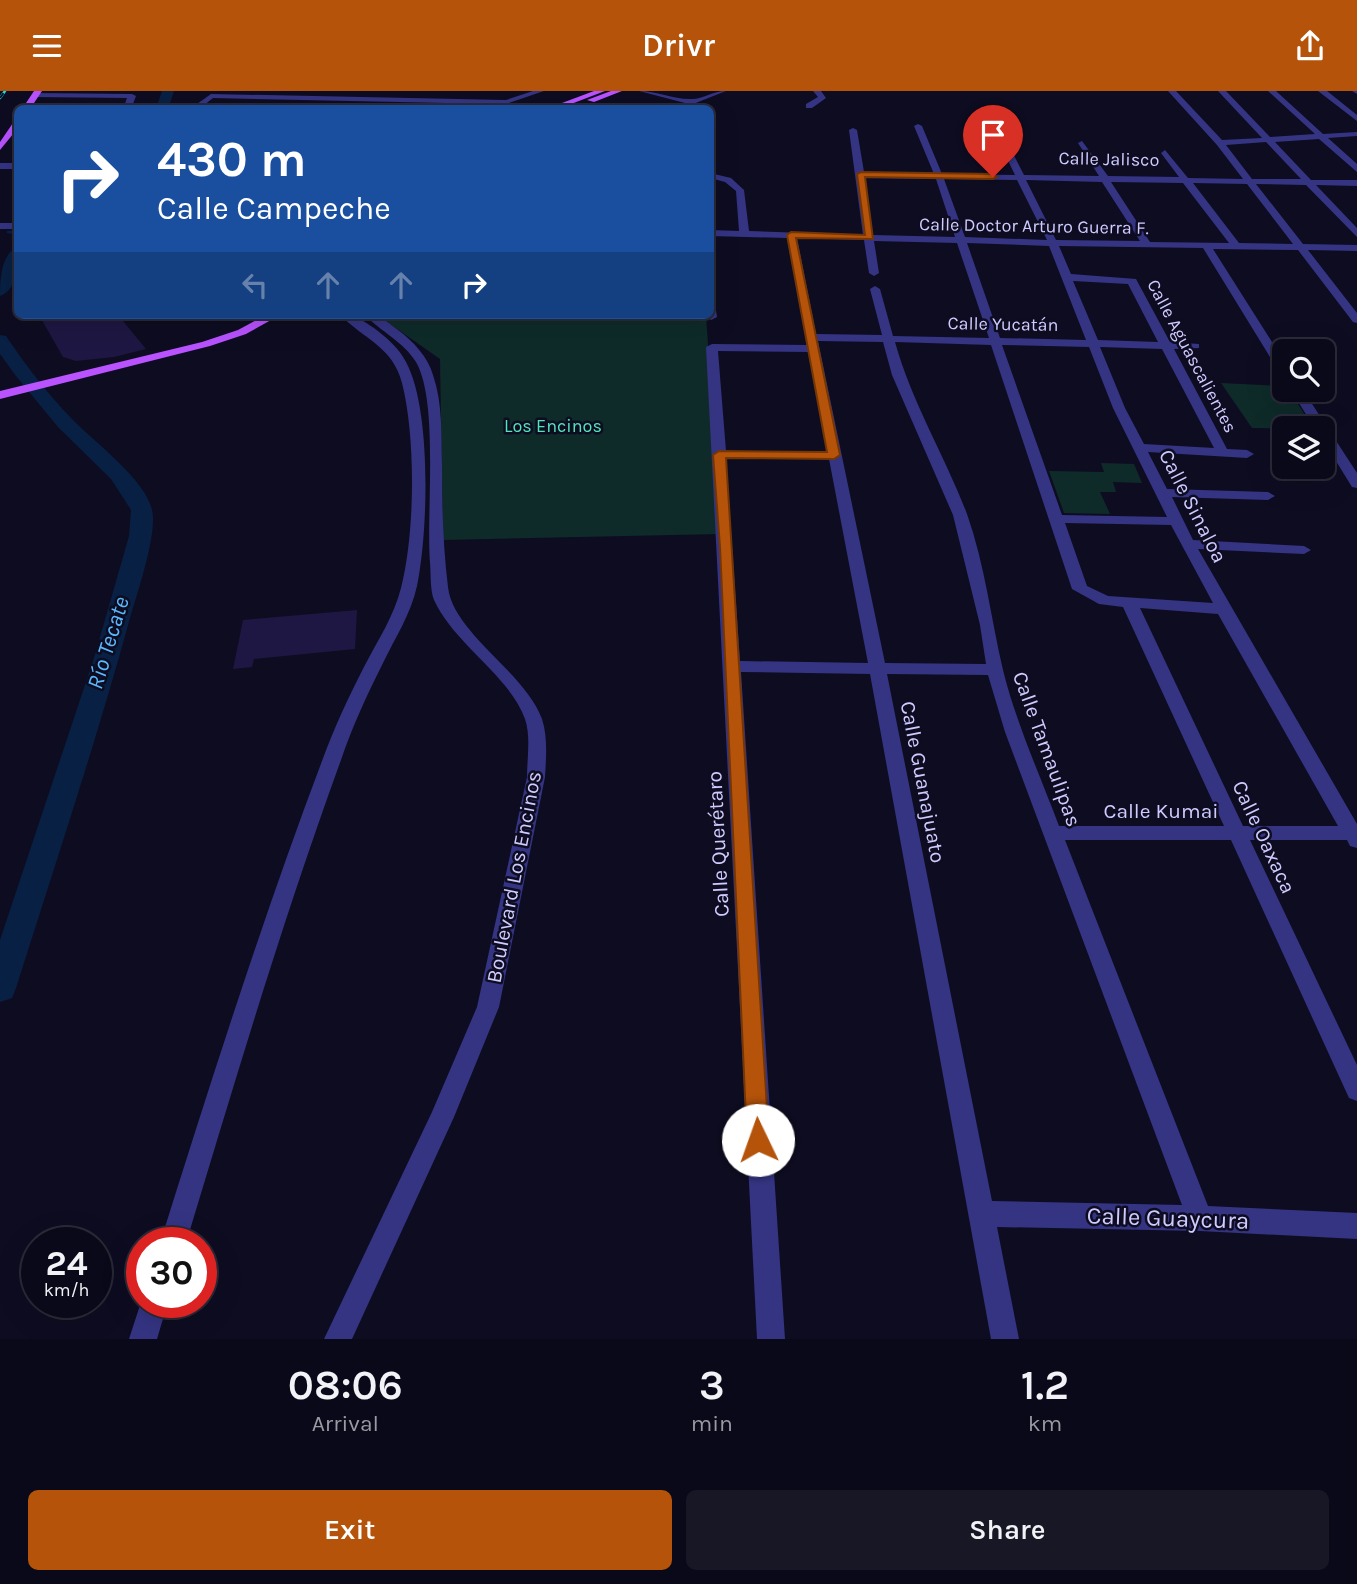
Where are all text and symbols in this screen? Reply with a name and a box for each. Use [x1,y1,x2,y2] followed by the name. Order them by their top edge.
[28,27,66,65] icon: menu
[642,27,715,64] text: Drivr
[1291,27,1329,65] icon: share
[963,105,1023,177] pin
[974,116,1012,154] icon: arrive
[157,131,307,188] text: 430 m
[42,133,133,224] icon: right
[1058,147,1160,171] street label: Calle Jalisco
[157,190,391,227] text: Calle Campeche
[919,213,1149,239] street label: Calle Doctor Arturo Guerra F.
[236,266,274,304] icon: left
[309,266,347,304] icon: ahead
[382,266,420,304] icon: ahead
[455,266,493,304] icon: right
[1142,276,1242,436] street label: Calle Aguascalientes
[947,312,1059,336] street label: Calle Yucatán
[1272,339,1335,479] map controls
[1272,339,1335,402] button: search
[504,415,602,437] park label: Los Encinos
[1272,416,1335,479] button: layers
[1154,445,1232,567] street label: Calle Sinaloa
[81,593,135,692] water label: Río Tecate
[1008,668,1086,830] street label: Calle Tamaulipas
[896,699,950,865] street label: Calle Guanajuato
[482,769,546,985] street label: Boulevard Los Encinos
[702,770,734,918] street label: Calle Querétaro
[1227,777,1301,897] street label: Calle Oaxaca
[1104,799,1218,823] street label: Calle Kumai
[721,1103,795,1177] position arrow
[1086,1201,1250,1235] street label: Calle Guaycura
[126,1227,217,1318] speed limit sign: 30
[46,1243,88,1284] text: 24
[44,1279,89,1301] text: km/h
[288,1360,403,1410] text: 08:06
[699,1360,725,1410] text: 3
[1021,1360,1069,1410] text: 1.2
[312,1410,379,1437] text: Arrival
[691,1410,733,1437] text: min
[1028,1410,1062,1437] text: km
[28,1490,672,1570] button: Exit
[686,1490,1329,1570] button: Share

